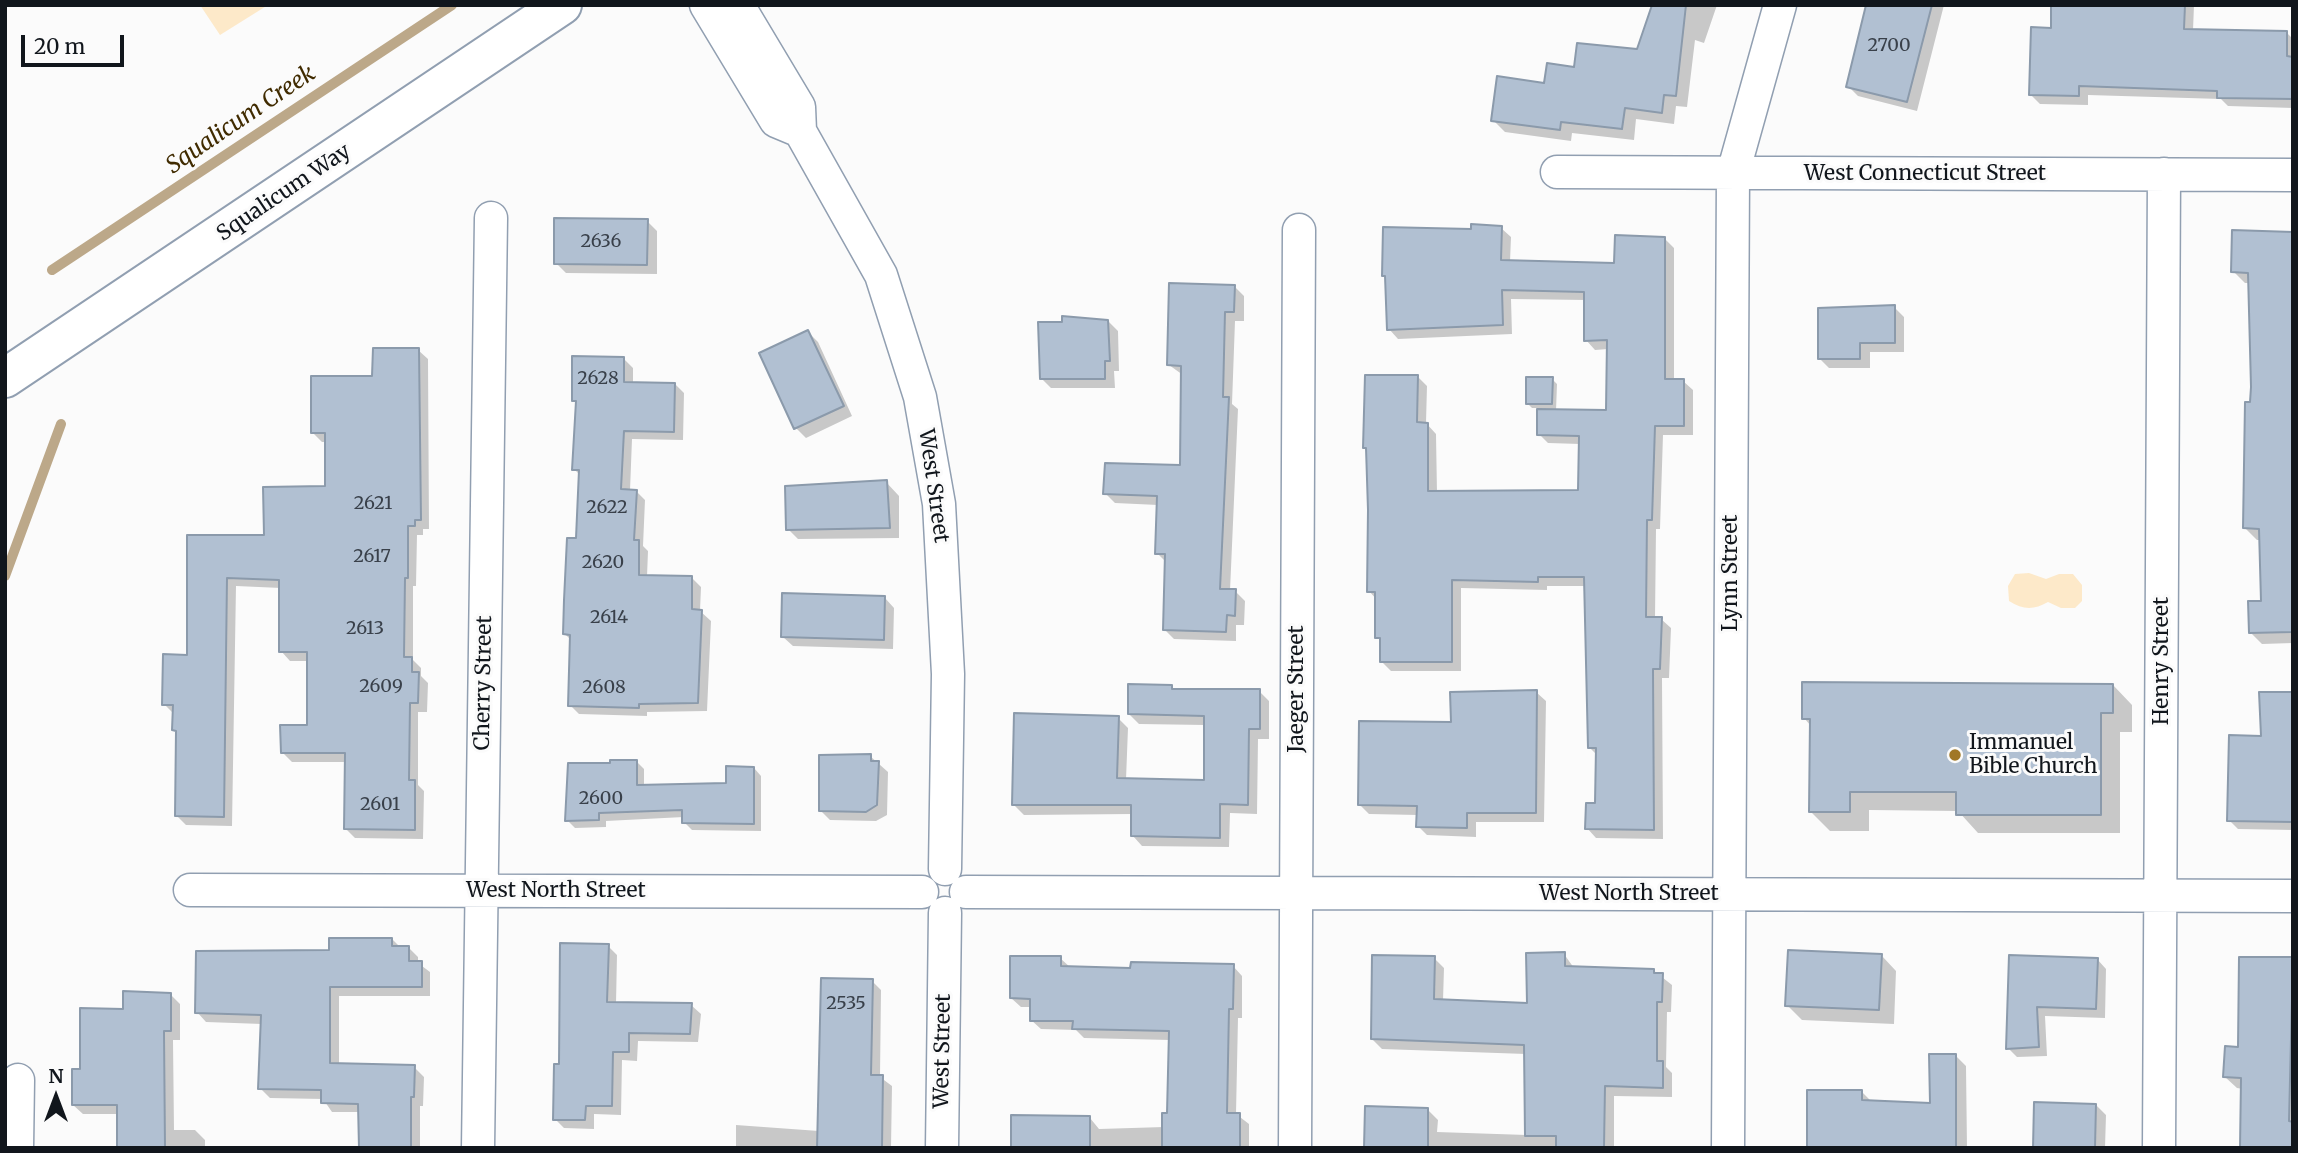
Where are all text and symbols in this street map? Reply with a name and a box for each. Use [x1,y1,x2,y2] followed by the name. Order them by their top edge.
[24,21,128,65] scale bar
[34,33,85,60] text: 20 m
[1867,35,1911,57] house number: 2700
[161,60,321,180] water label: Squalicum Creek
[212,139,356,247] street label: Squalicum Way
[1804,161,2046,187] street label: West Connecticut Street
[581,231,621,253] house number: 2636
[577,368,619,390] house number: 2628
[913,427,953,545] street label: West Street
[354,493,392,515] house number: 2621
[586,497,628,519] house number: 2622
[1718,514,1744,632] street label: Lynn Street
[353,546,391,568] house number: 2617
[582,552,624,574] house number: 2620
[2149,597,2175,725] street label: Henry Street
[590,607,628,629] house number: 2614
[470,615,498,751] street label: Cherry Street
[346,618,384,640] house number: 2613
[1284,625,1310,753] street label: Jaeger Street
[359,676,403,698] house number: 2609
[582,677,626,699] house number: 2608
[1969,730,2098,780] place label: Immanuel Bible Church
[1947,747,1963,763] marker: Immanuel Bible Church
[579,788,623,810] house number: 2600
[360,794,400,816] house number: 2601
[466,878,646,904] street label: West North Street
[1539,881,1719,907] street label: West North Street
[826,993,866,1015] house number: 2535
[929,993,957,1109] street label: West Street
[21,1062,91,1132] north arrow
[48,1064,64,1088] text: N

